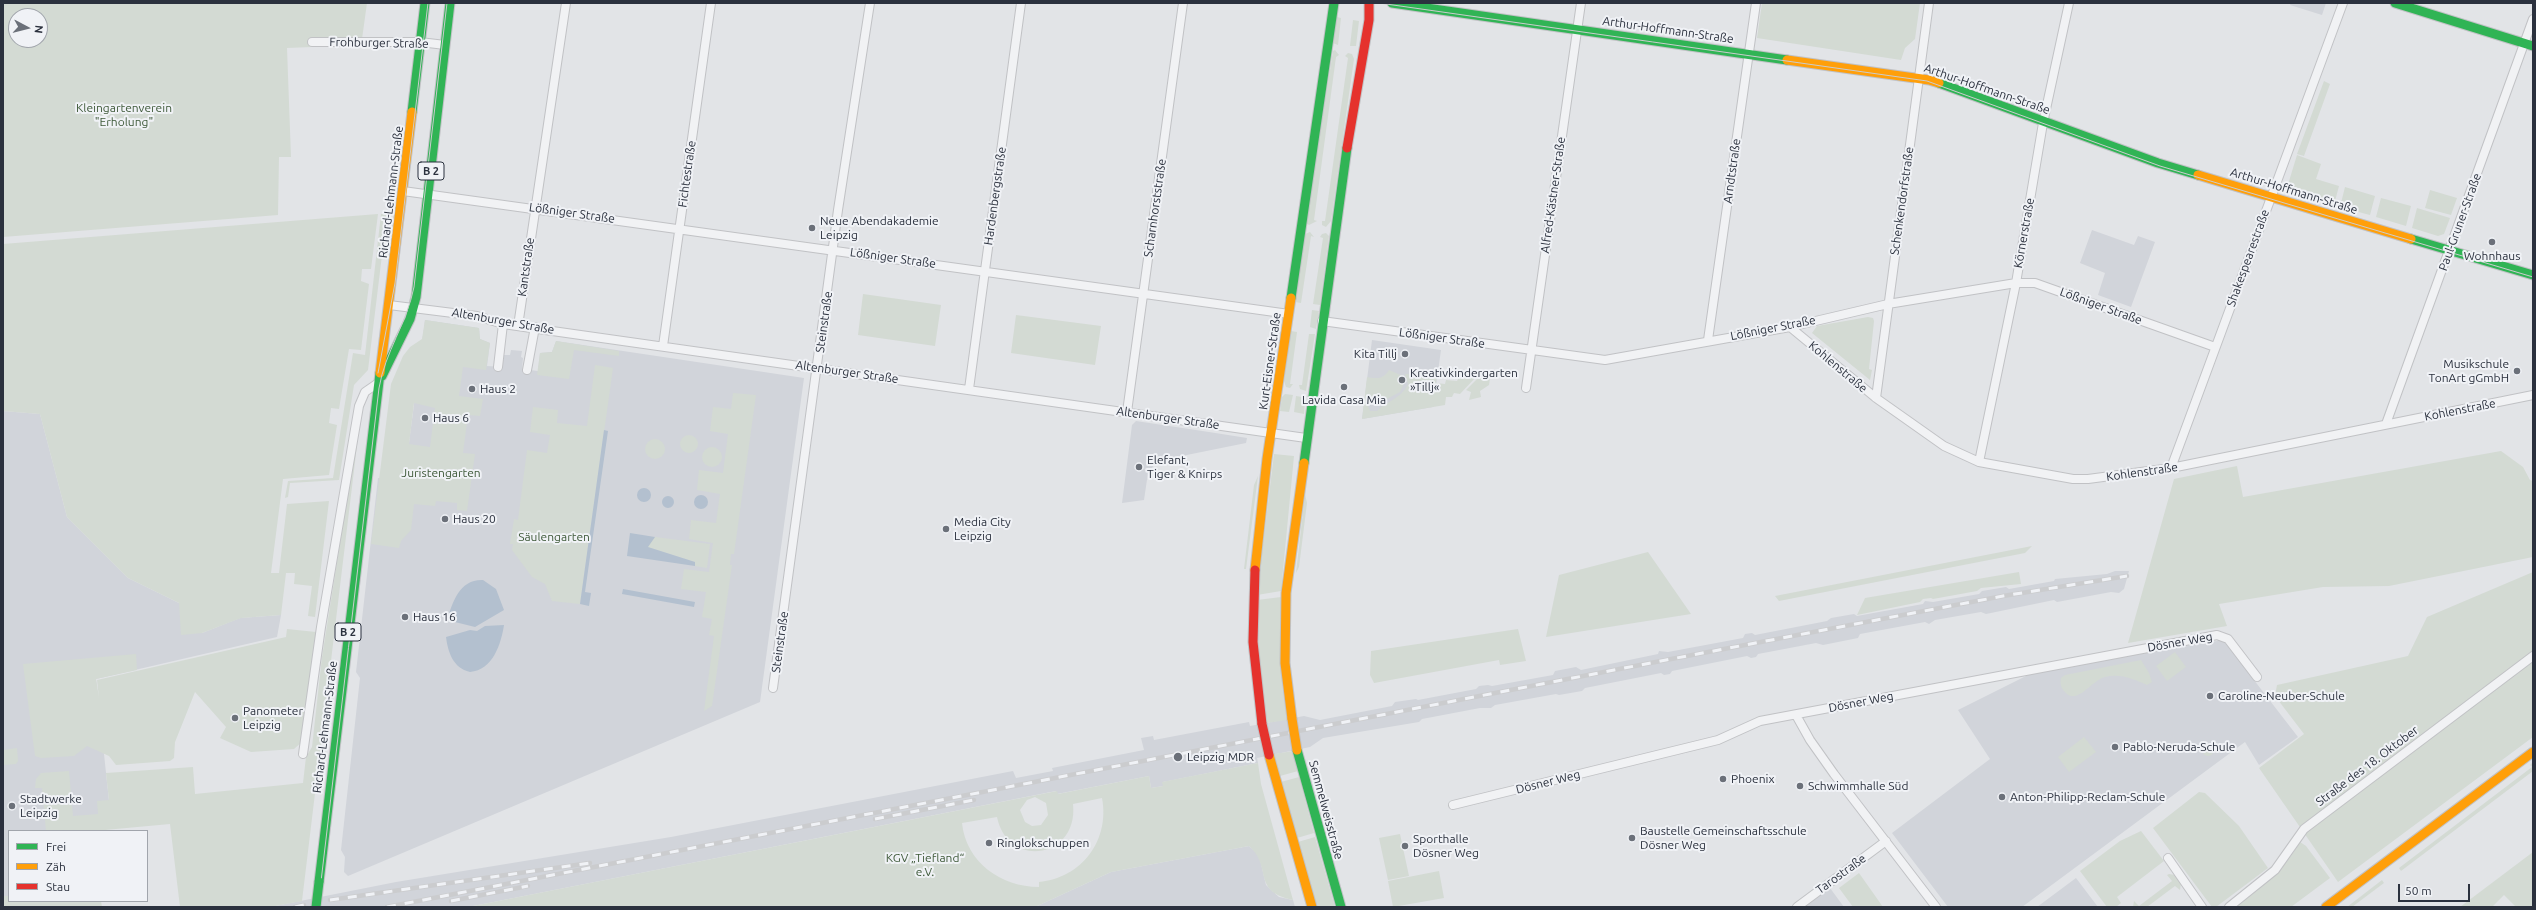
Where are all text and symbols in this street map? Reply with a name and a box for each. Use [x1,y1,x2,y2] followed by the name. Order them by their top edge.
[8,8,48,48] north arrow
[1601,14,1735,46] street label: Arthur-Hoffmann-Straße
[32,25,45,34] text: N
[329,35,429,51] street label: Frohburger Straße
[1922,61,2052,117] street label: Arthur-Hoffmann-Straße
[76,101,172,129] park label: Kleingartenverein "Erholung"
[376,125,406,259] street label: Richard-Lehmann-Straße
[1538,136,1568,254] street label: Alfred-Kästner-Straße
[1720,138,1744,204] street label: Arndtstraße
[675,140,699,208] street label: Fichtestraße
[981,146,1009,246] street label: Hardenbergstraße
[1887,146,1917,256] street label: Schenkendorfstraße
[1141,158,1169,258] street label: Scharnhorststraße
[418,162,444,180] road number: B 2
[2229,165,2359,217] street label: Arthur-Hoffmann-Straße
[2436,171,2484,273] street label: Paul-Gruner-Straße
[2011,197,2037,269] street label: Körnerstraße
[528,200,616,226] street label: Lößniger Straße
[2224,207,2272,309] street label: Shakespearestraße
[820,214,939,242] place label: Neue Abendakademie Leipzig
[807,223,817,233] marker: Neue Abendakademie Leipzig
[515,237,537,297] street label: Kantstraße
[2487,237,2497,247] marker: Wohnhaus
[849,245,937,271] street label: Lößniger Straße
[2464,249,2520,263] place label: Wohnhaus
[2058,284,2144,328] street label: Lößniger Straße
[813,290,835,354] street label: Steinstraße
[451,305,555,337] street label: Altenburger Straße
[1256,311,1284,411] street label: Kurt-Eisner-Straße
[1729,313,1817,343] street label: Lößniger Straße
[1398,325,1486,351] street label: Lößniger Straße
[1806,338,1870,396] street label: Kohlenstraße
[1354,347,1397,361] place label: Kita Tillj
[1400,349,1410,359] marker: Kita Tillj
[2429,357,2509,385] place label: Musikschule TonArt gGmbH
[795,358,899,386] street label: Altenburger Straße
[1410,366,1518,394] place label: Kreativkindergarten »Tillj«
[2512,366,2522,376] marker: Musikschule TonArt gGmbH
[1397,375,1407,385] marker: Kreativkindergarten »Tillj«
[480,382,516,396] place label: Haus 2
[1339,382,1349,392] marker: Lavida Casa Mia
[467,384,477,394] marker: Haus 2
[1302,393,1386,407] place label: Lavida Casa Mia
[2423,396,2497,424] street label: Kohlenstraße
[1116,404,1220,432] street label: Altenburger Straße
[433,411,469,425] place label: Haus 6
[420,413,430,423] marker: Haus 6
[1147,453,1222,481] place label: Elefant, Tiger & Knirps
[2105,460,2179,484] street label: Kohlenstraße
[1134,462,1144,472] marker: Elefant, Tiger & Knirps
[401,466,481,480] park label: Juristengarten
[453,512,496,526] place label: Haus 20
[440,514,450,524] marker: Haus 20
[954,515,1011,543] place label: Media City Leipzig
[941,524,951,534] marker: Media City Leipzig
[518,530,590,544] park label: Säulengarten
[413,610,456,624] place label: Haus 16
[769,610,791,674] street label: Steinstraße
[400,612,410,622] marker: Haus 16
[335,623,361,641] road number: B 2
[2146,629,2214,655] street label: Dösner Weg
[310,660,340,794] street label: Richard-Lehmann-Straße
[1827,689,1895,715] street label: Dösner Weg
[2218,689,2345,703] place label: Caroline-Neuber-Schule
[2205,691,2215,701] marker: Caroline-Neuber-Schule
[243,704,303,732] place label: Panometer Leipzig
[230,713,240,723] marker: Panometer Leipzig
[2313,723,2421,809] street label: Straße des 18. Oktober
[2123,740,2235,754] place label: Pablo-Neruda-Schule
[2110,742,2120,752] marker: Pablo-Neruda-Schule
[1187,750,1254,764] place label: Leipzig MDR
[1172,751,1184,763] marker: Leipzig MDR
[1306,759,1346,861] street label: Semmelweisstraße
[1514,767,1582,797] street label: Dösner Weg
[1731,772,1774,786] place label: Phoenix
[1718,774,1728,784] marker: Phoenix
[1808,779,1908,793] place label: Schwimmhalle Süd
[1795,781,1805,791] marker: Schwimmhalle Süd
[2010,790,2165,804] place label: Anton-Philipp-Reclam-Schule
[20,792,82,820] place label: Stadtwerke Leipzig
[1997,792,2007,802] marker: Anton-Philipp-Reclam-Schule
[7,801,17,811] marker: Stadtwerke Leipzig
[1640,824,1807,852] place label: Baustelle Gemeinschaftsschule Dösner Weg
[8,830,148,902] legend
[1413,832,1479,860] place label: Sporthalle Dösner Weg
[1627,833,1637,843] marker: Baustelle Gemeinschaftsschule Dösner Weg
[997,836,1089,850] place label: Ringlokschuppen
[984,838,994,848] marker: Ringlokschuppen
[46,840,66,853] text: Frei
[1400,841,1410,851] marker: Sporthalle Dösner Weg
[886,851,964,879] park label: KGV „Tiefland“ e.V.
[1813,851,1869,897] street label: Tarostraße
[46,860,66,873] text: Zäh
[2400,876,2472,902] scale bar
[46,880,70,893] text: Stau
[2405,884,2432,897] text: 50 m

